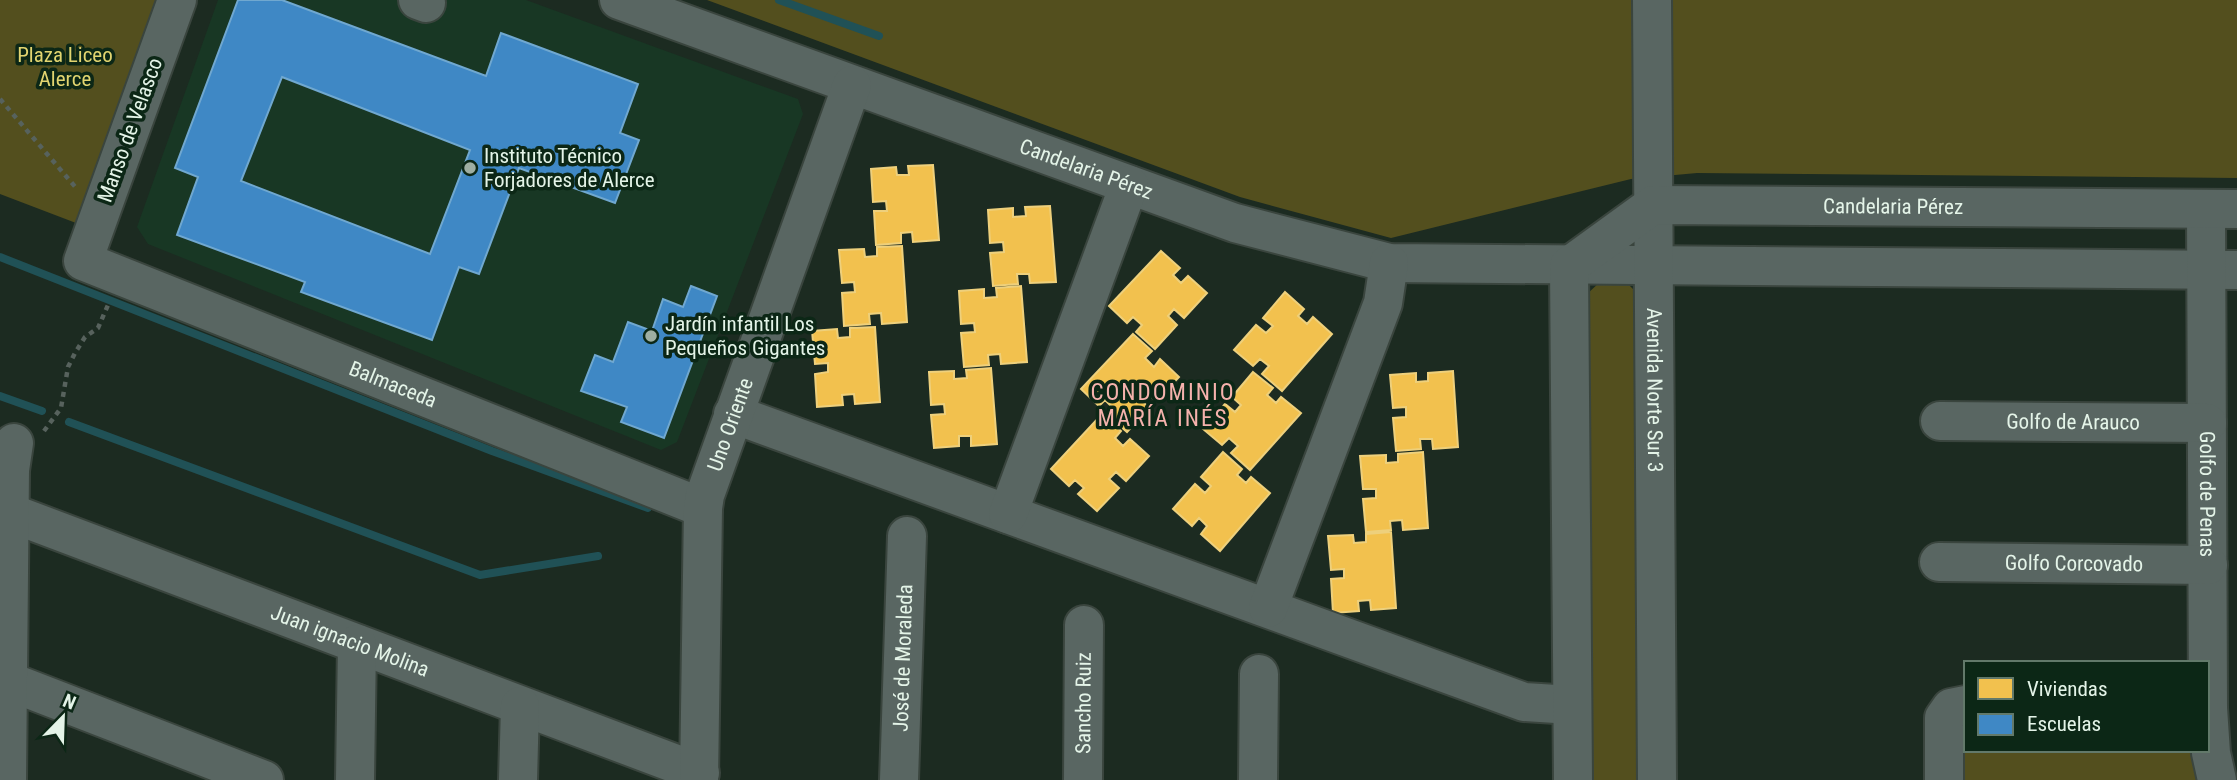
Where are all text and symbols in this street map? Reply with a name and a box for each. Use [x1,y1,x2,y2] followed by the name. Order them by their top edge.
[17,43,113,91] park label: Plaza Liceo Alerce
[93,54,167,206] street label: Manso de Velasco
[1016,134,1156,204] street label: Candelaria Pérez
[484,144,655,192] place label: Instituto Técnico Forjadores de Alerce
[462,160,478,176] marker: Instituto Técnico Forjadores de Alerce
[1823,194,1963,219] street label: Candelaria Pérez
[1642,308,1667,472] street label: Avenida Norte Sur 3
[665,312,825,360] place label: Jardín infantil Los Pequeños Gigantes
[643,328,659,344] marker: Jardín infantil Los Pequeños Gigantes
[346,356,440,413] street label: Balmaceda
[703,375,758,474] street label: Uno Oriente
[1090,379,1236,432] district label: CONDOMINIO MARÍA INÉS
[2006,409,2140,434] street label: Golfo de Arauco
[2195,431,2219,557] street label: Golfo de Penas
[2005,551,2143,576] street label: Golfo Corcovado
[889,584,917,732] street label: José de Moraleda
[268,600,432,682] street label: Juan ignacio Molina
[1071,652,1096,754] street label: Sancho Ruiz
[1964,661,2209,752] legend
[2027,677,2107,701] text: Viviendas
[28,682,98,752] north arrow
[60,689,79,715] text: N
[2027,712,2101,736] text: Escuelas

